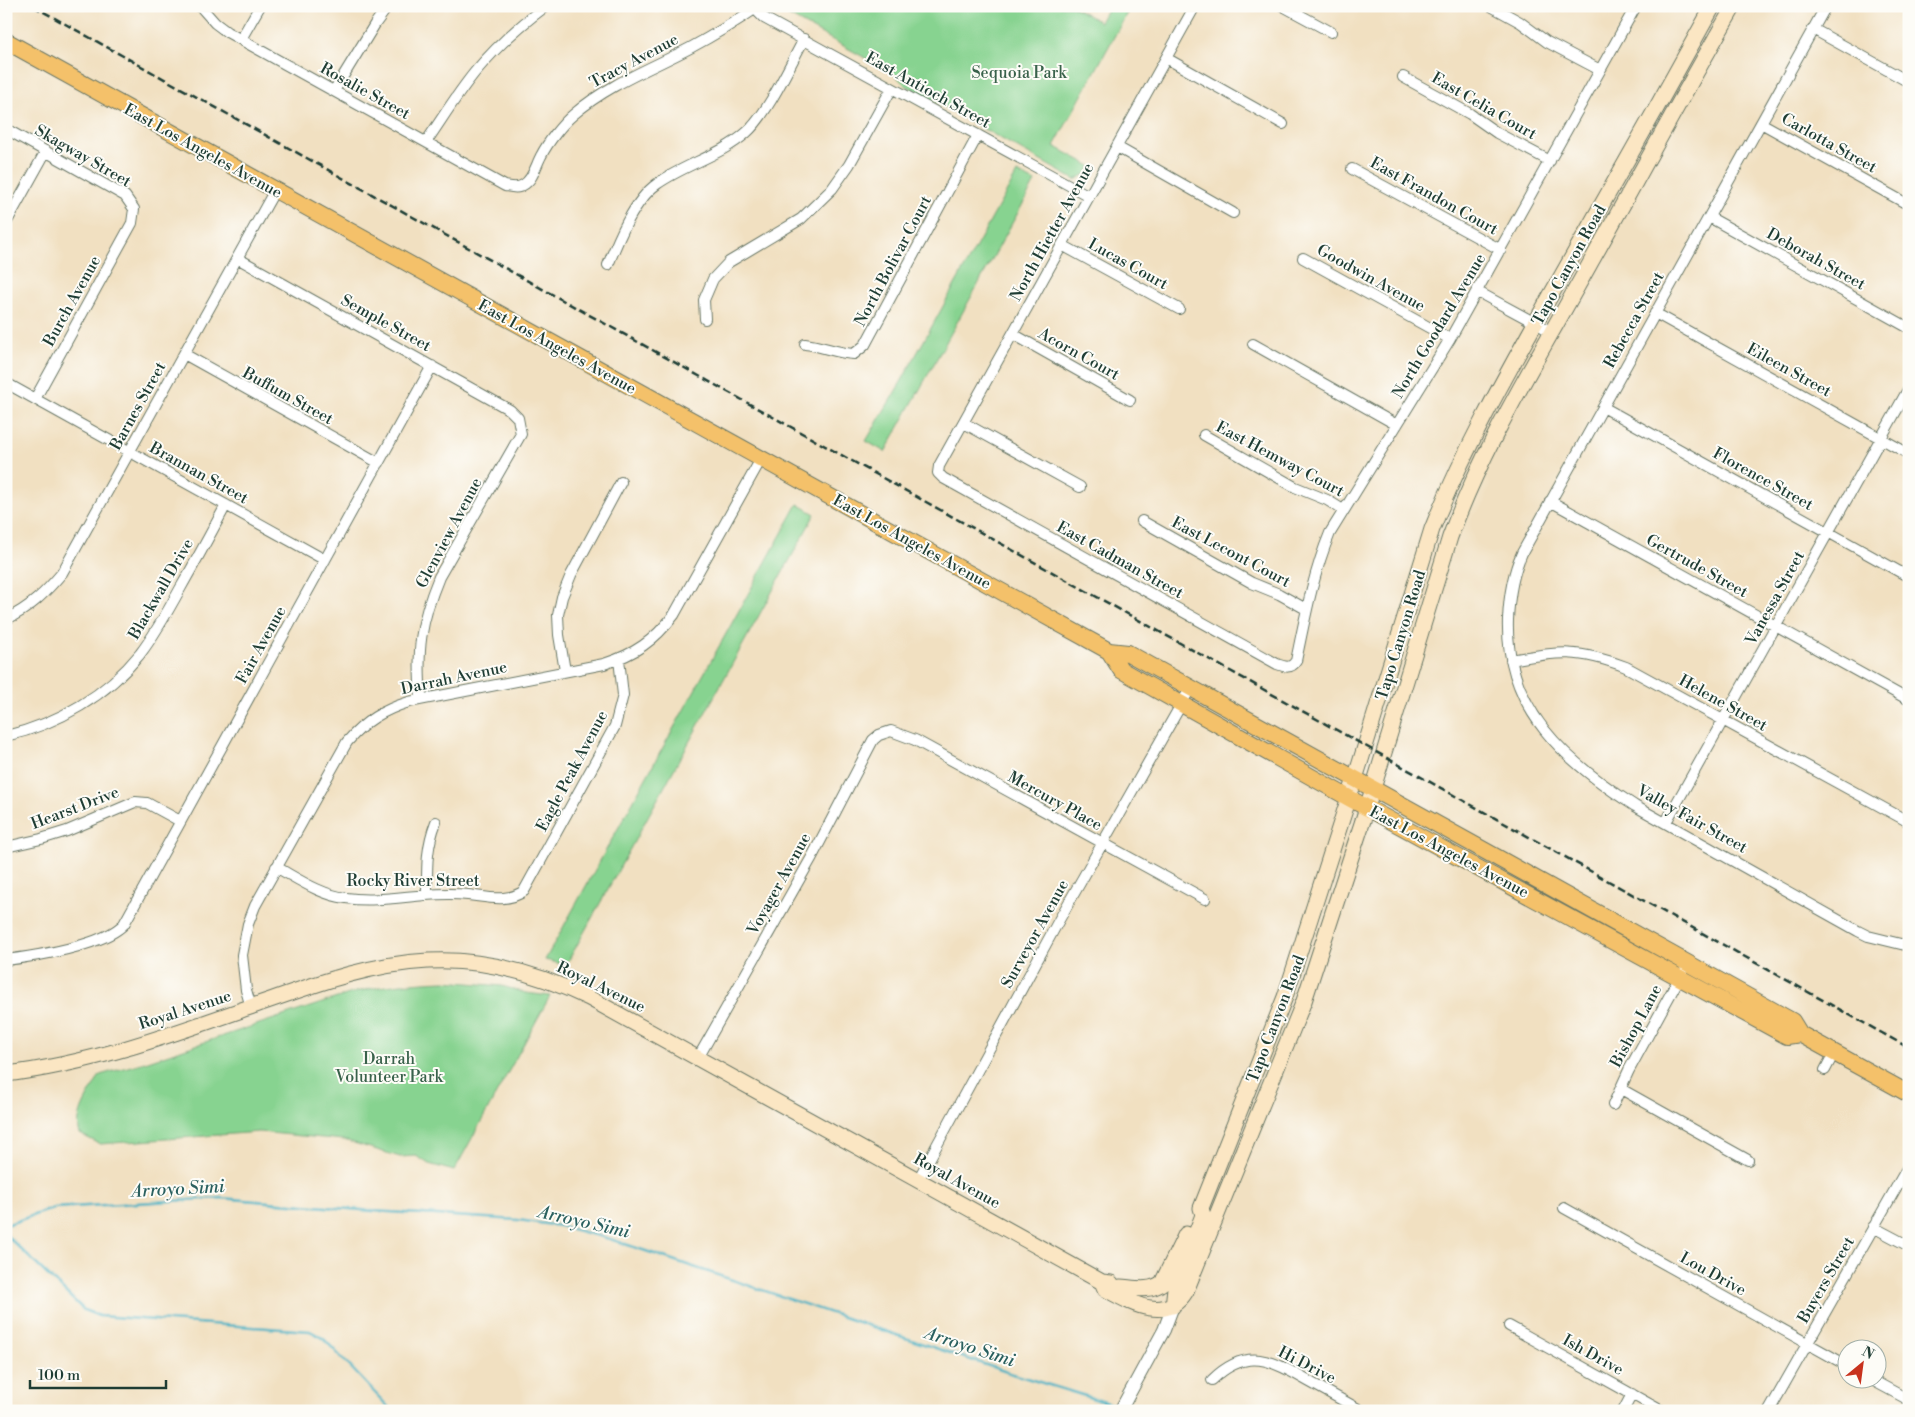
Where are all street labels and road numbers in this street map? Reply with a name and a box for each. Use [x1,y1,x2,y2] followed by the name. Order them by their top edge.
[586,29,682,93] street label: Tracy Avenue
[862,47,994,133] street label: East Antioch Street
[316,58,414,124] street label: Rosalie Street
[1428,68,1540,144] street label: East Celia Court
[120,99,286,203] street label: East Los Angeles Avenue
[1778,109,1880,178] street label: Carlotta Street
[31,120,135,192] street label: Skagway Street
[1367,153,1502,240] street label: East Frandon Court
[1006,159,1098,305] street label: North Hietter Avenue
[850,192,936,330] street label: North Bolivar Court
[1528,201,1610,329] street label: Tapo Canyon Road
[1763,224,1869,295] street label: Deborah Street
[1085,234,1172,294] street label: Lucas Court
[1313,240,1429,316] street label: Goodwin Avenue
[1388,250,1490,402] street label: North Goodard Avenue
[38,252,105,351] street label: Burch Avenue
[1599,268,1669,372] street label: Rebecca Street
[337,290,435,356] street label: Semple Street
[474,295,640,399] street label: East Los Angeles Avenue
[1034,323,1123,385] street label: Acorn Court
[1743,339,1835,402] street label: Eileen Street
[105,358,171,455] street label: Barnes Street
[238,362,337,429] street label: Buffum Street
[1212,417,1348,501] street label: East Hemway Court
[145,437,252,508] street label: Brannan Street
[1709,443,1817,515] street label: Florence Street
[411,474,487,592] street label: Glenview Avenue
[829,490,995,594] street label: East Los Angeles Avenue
[1168,512,1294,592] street label: East Lecont Court
[1053,517,1187,603] street label: East Cadman Street
[1643,530,1752,602] street label: Gertrude Street
[124,535,198,644] street label: Blackwall Drive
[1740,547,1809,649] street label: Vanessa Street
[1372,568,1430,702] street label: Tapo Canyon Road
[231,603,291,687] street label: Fair Avenue
[399,657,509,699] street label: Darrah Avenue
[1675,670,1771,736] street label: Helene Street
[532,707,612,835] street label: Eagle Peak Avenue
[1004,767,1106,835] street label: Mercury Place
[1632,780,1751,858] street label: Valley Fair Street
[28,782,122,834] street label: Hearst Drive
[1366,801,1532,903] street label: East Los Angeles Avenue
[742,829,815,939] street label: Voyager Avenue
[346,871,480,891] street label: Rocky River Street
[997,876,1073,992] street label: Surveyor Avenue
[1243,952,1309,1086] street label: Tapo Canyon Road
[553,957,649,1017] street label: Royal Avenue
[1605,981,1666,1072] street label: Bishop Lane
[136,986,234,1034] street label: Royal Avenue
[910,1149,1004,1213] street label: Royal Avenue
[1793,1233,1859,1328] street label: Buyers Street
[1676,1248,1750,1300] street label: Lou Drive
[1559,1330,1627,1380] street label: Ish Drive
[1275,1342,1339,1388] street label: Hi Drive

